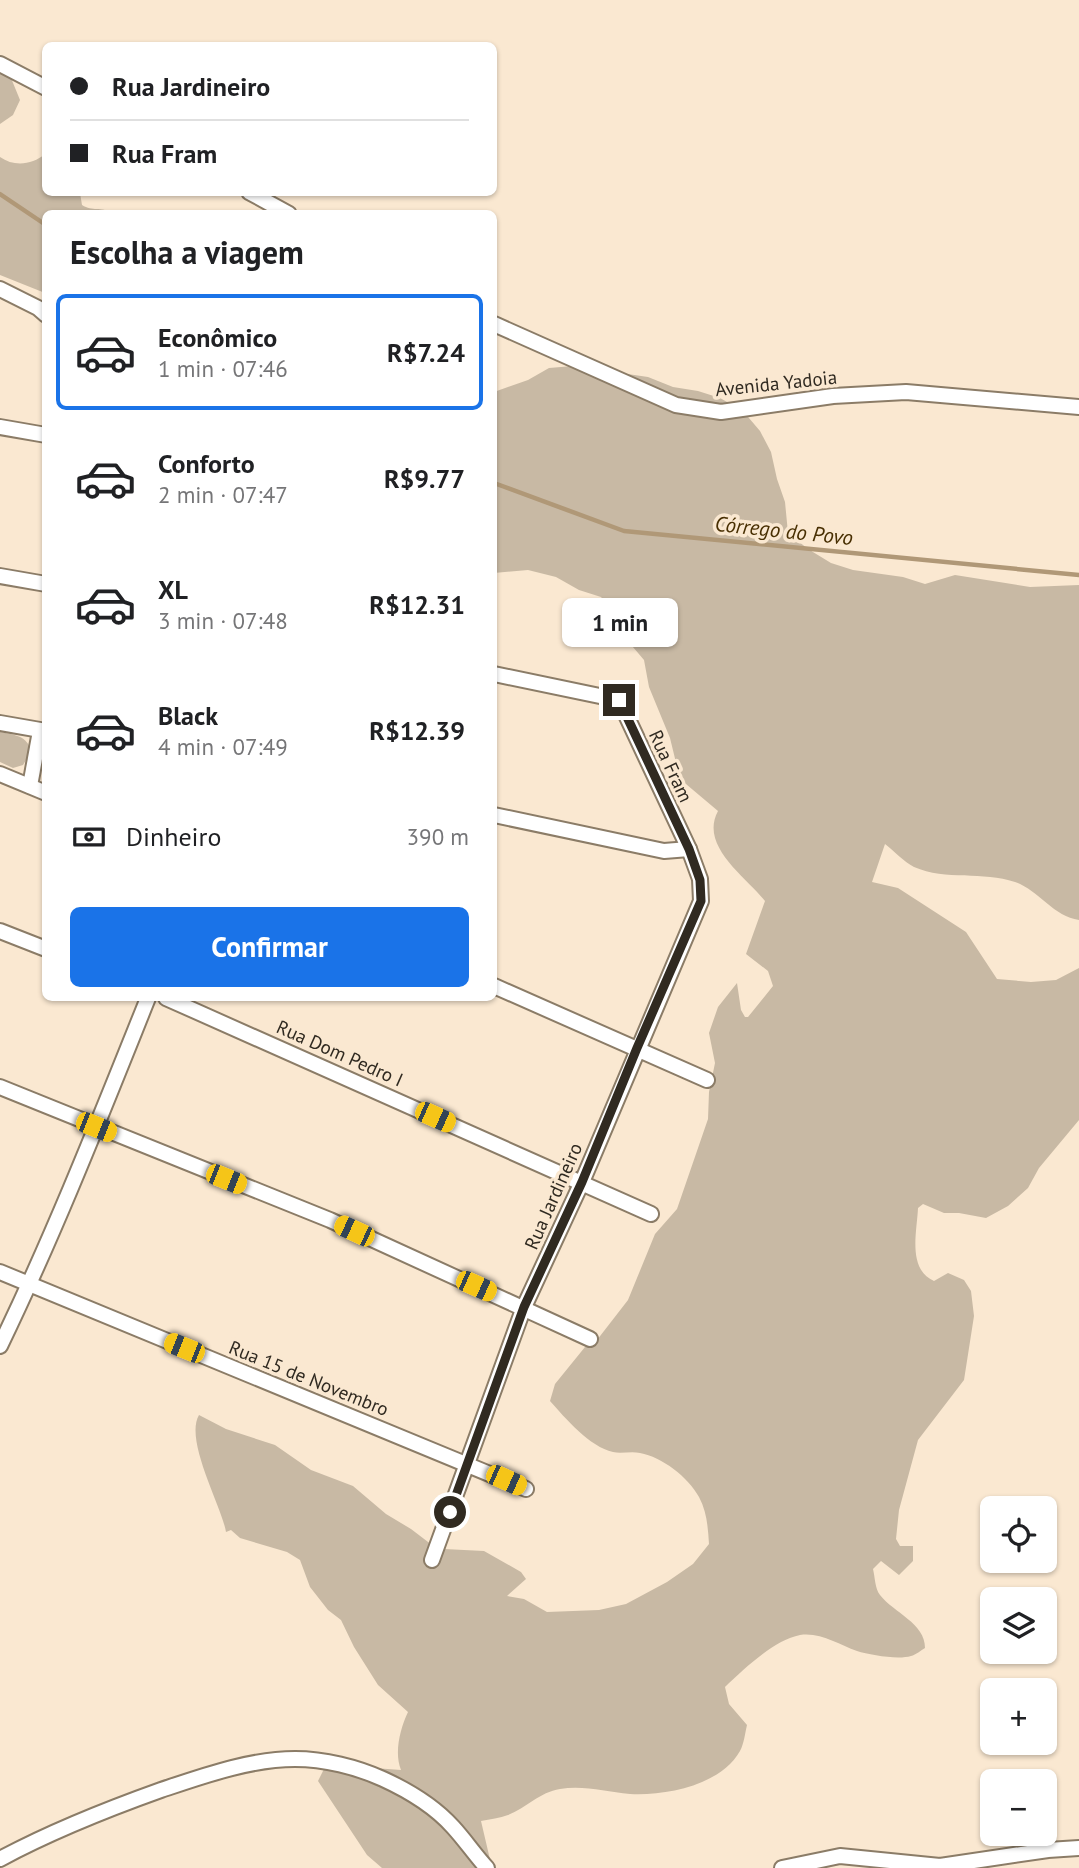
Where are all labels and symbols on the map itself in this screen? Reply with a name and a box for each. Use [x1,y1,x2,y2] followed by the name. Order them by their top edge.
[714,365,838,401] street label: Avenida Yadoia
[714,510,854,551] water label: Córrego do Povo
[561,598,677,648] callout: 1 min
[603,684,635,716] route end
[644,726,698,806] street label: Rua Fram
[273,1014,407,1092] street label: Rua Dom Pedro I
[412,1099,459,1135] car
[73,1109,120,1145] car
[519,1139,587,1253] street label: Rua Jardineiro
[203,1161,250,1197] car
[331,1213,378,1249] car
[453,1268,500,1304] car
[161,1330,208,1366] car
[226,1335,392,1421] street label: Rua 15 de Novembro
[483,1462,530,1498] car
[434,1496,466,1528] route start

